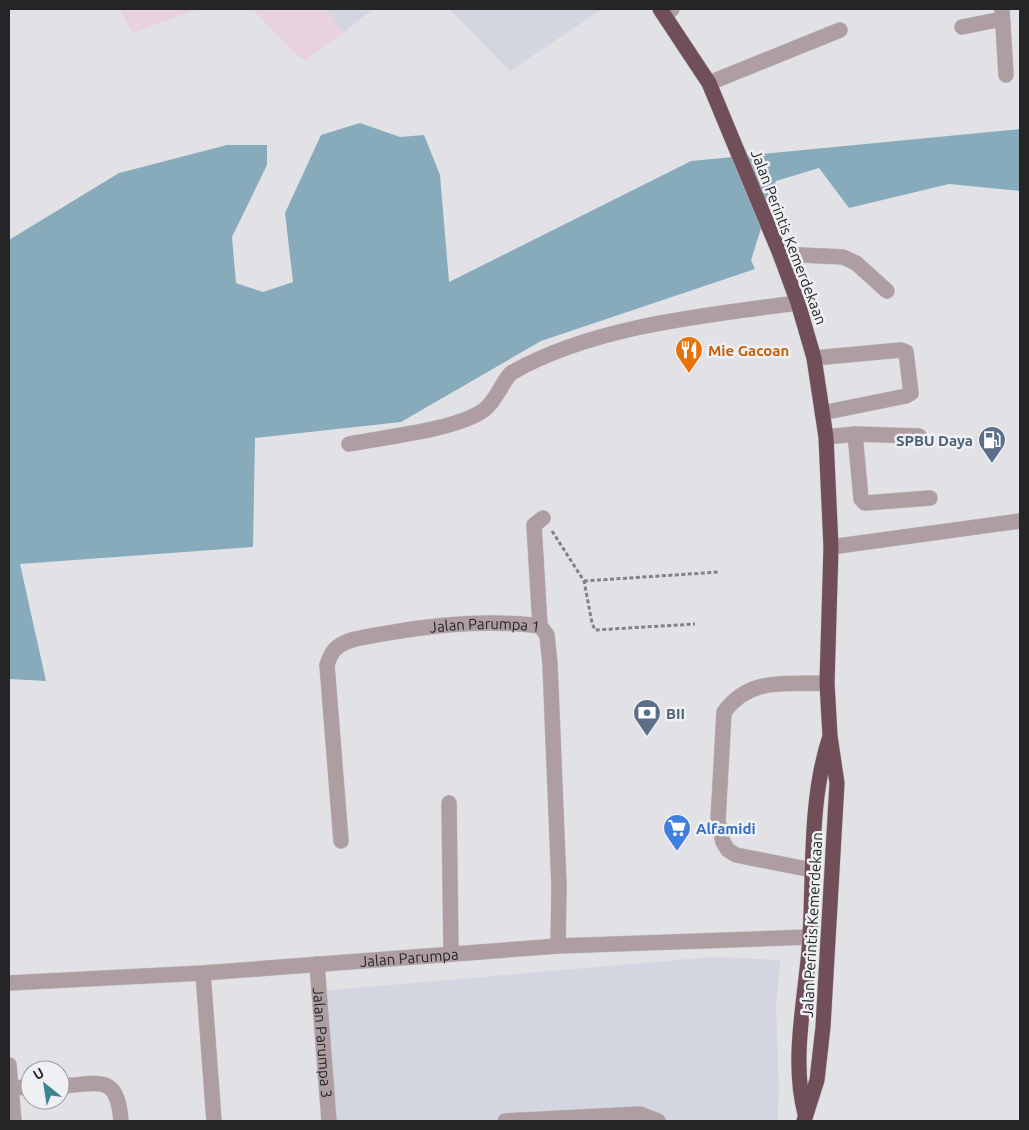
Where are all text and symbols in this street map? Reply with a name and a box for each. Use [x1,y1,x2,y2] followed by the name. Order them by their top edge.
[748,147,830,327] street label: Jalan Perintis Kemerdekaan
[674,335,704,374] restaurant icon: Mie Gacoan
[708,342,789,359] place label: Mie Gacoan
[977,425,1007,464] fuel station icon: SPBU Daya
[896,432,973,449] place label: SPBU Daya
[429,614,541,635] street label: Jalan Parumpa 1
[632,698,662,737] bank icon: BII
[666,705,685,722] place label: BII
[662,813,692,852] supermarket icon: Alfamidi
[696,820,756,837] place label: Alfamidi
[799,832,825,1018] street label: Jalan Perintis Kemerdekaan
[359,945,459,970] street label: Jalan Parumpa
[310,987,336,1099] street label: Jalan Parumpa 3
[20,1060,70,1110] north arrow
[30,1064,47,1083] text: U

